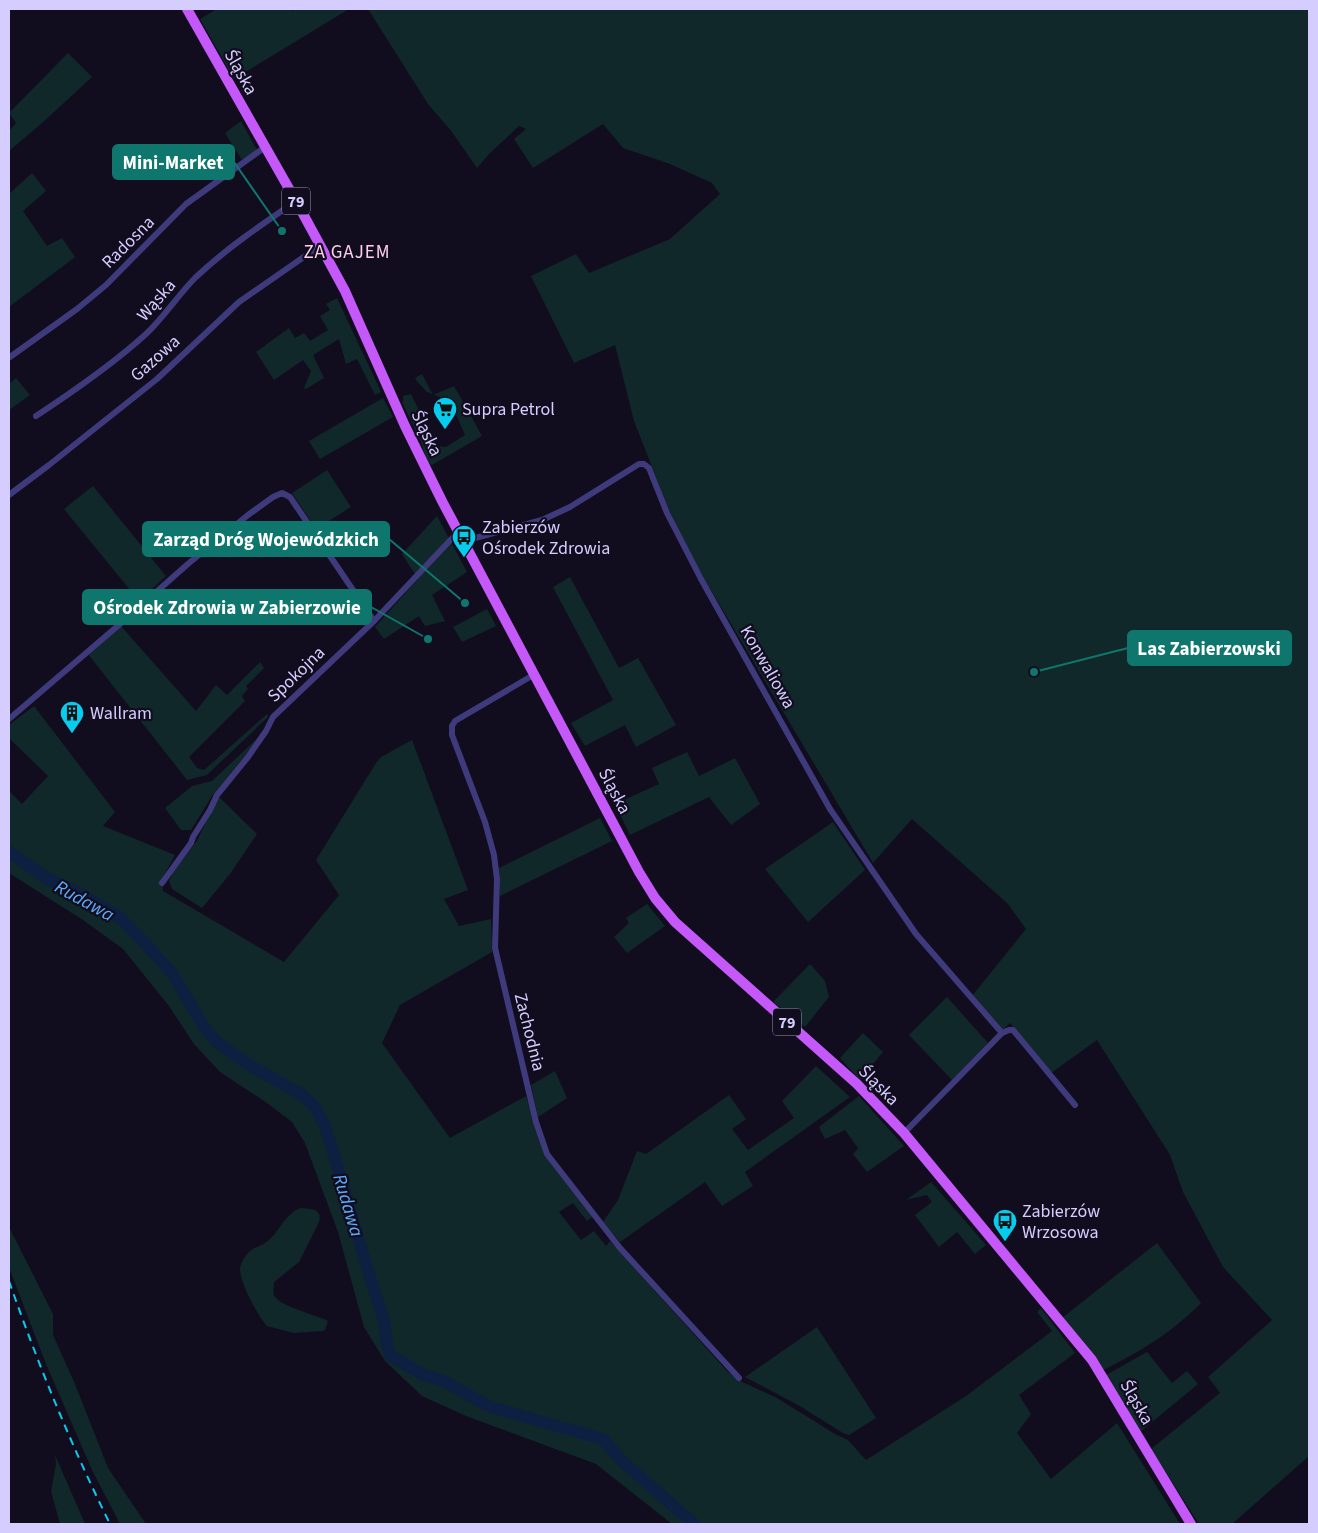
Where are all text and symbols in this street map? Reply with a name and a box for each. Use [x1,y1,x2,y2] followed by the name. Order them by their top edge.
[218,45,263,100] street label: Śląska
[113,145,234,179] callout: Mini-Market
[122,150,224,177] text: Mini-Market
[282,188,310,215] road number: 79
[96,210,160,274] street label: Radosna
[303,239,391,266] district label: ZA GAJEM
[131,274,182,327] street label: Wąska
[125,329,186,387] street label: Gazowa
[432,396,458,430] supermarket icon: Supra Petrol
[462,397,555,422] place label: Supra Petrol
[405,406,448,461] street label: Śląska
[482,515,610,561] place label: Zabierzów Ośrodek Zdrowia
[143,522,389,556] callout: Zarząd Dróg Wojewódzkich
[451,524,477,558] bus stop icon: Zabierzów Ośrodek Zdrowia
[153,527,379,554] text: Zarząd Dróg Wojewódzkich
[83,590,371,624] callout: Ośrodek Zdrowia w Zabierzowie
[93,595,361,622] text: Ośrodek Zdrowia w Zabierzowie
[734,621,801,713] street label: Konwaliowa
[1128,631,1291,665] callout: Las Zabierzowski
[1137,636,1281,663] text: Las Zabierzowski
[262,641,331,708] street label: Spokojna
[59,700,85,734] building icon: Wallram
[90,701,152,726] place label: Wallram
[592,764,637,819] street label: Śląska
[50,874,119,929] water label: Rudawa
[508,990,551,1074] street label: Zachodnia
[773,1009,801,1036] road number: 79
[853,1059,905,1111] street label: Śląska
[325,1171,370,1240] water label: Rudawa
[1022,1199,1100,1245] place label: Zabierzów Wrzosowa
[992,1208,1018,1242] bus stop icon: Zabierzów Wrzosowa
[1114,1375,1160,1430] street label: Śląska

